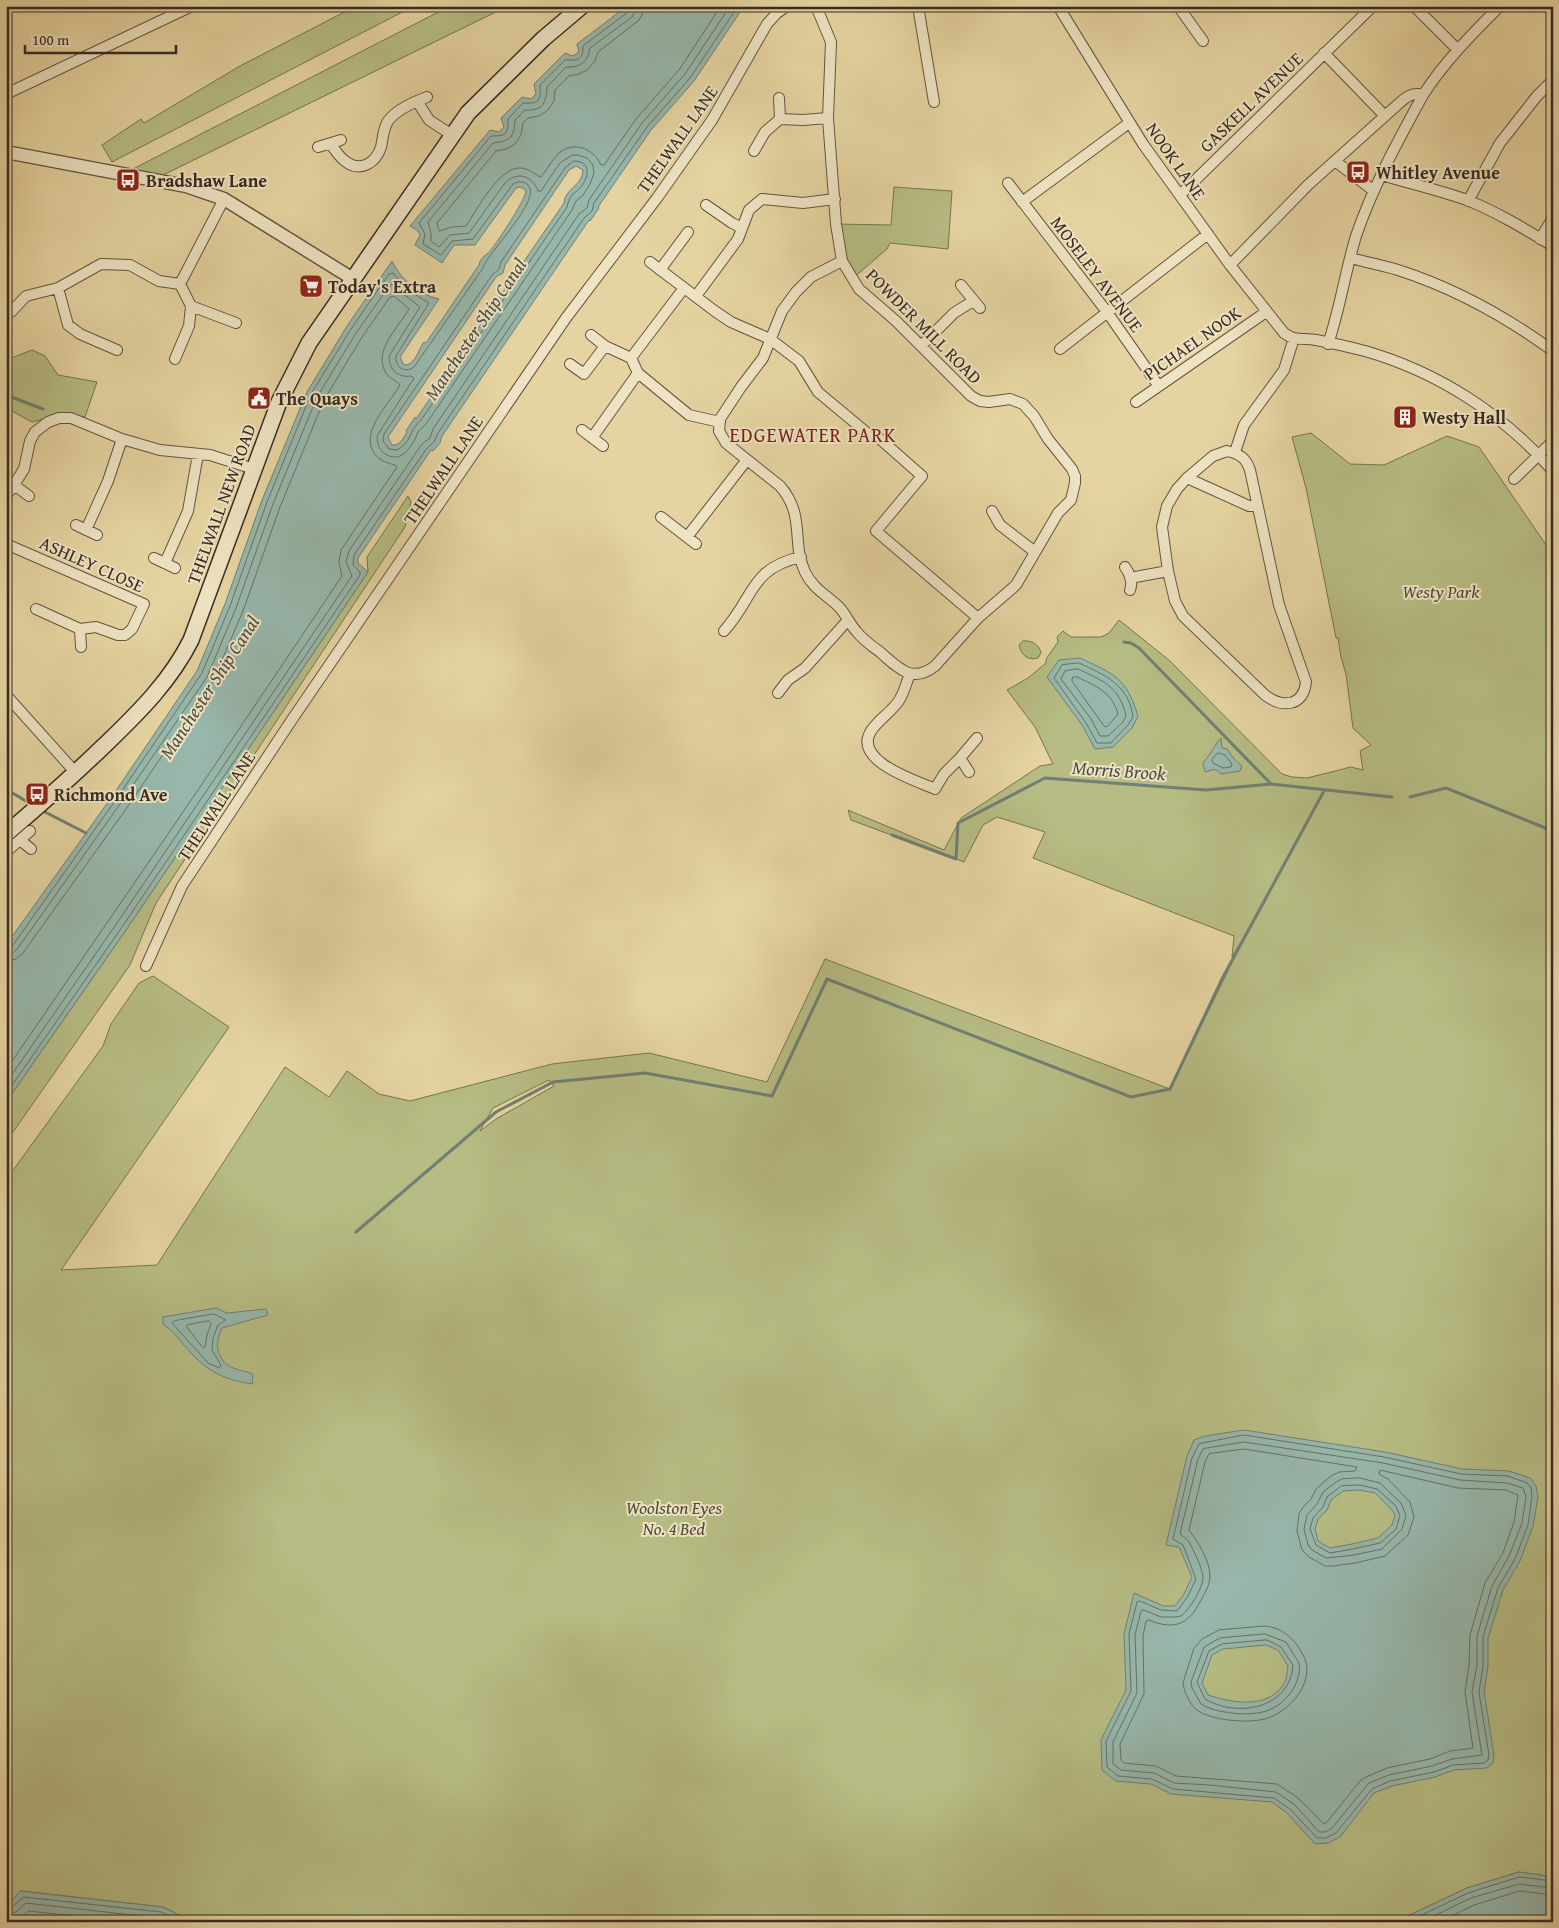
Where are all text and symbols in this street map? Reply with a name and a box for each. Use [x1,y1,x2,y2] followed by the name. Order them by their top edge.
[25,22,176,54] scale bar
[32,29,70,50] text: 100 m
[1193,45,1309,159] street label: GASKELL AVENUE
[630,80,724,198] street label: THELWALL LANE
[1139,117,1213,205] street label: NOOK LANE
[1345,159,1371,185] bus stop icon: Whitley Avenue
[1376,159,1500,186] place label: Whitley Avenue
[115,167,141,193] bus stop icon: Bradshaw Lane
[146,167,267,194] place label: Bradshaw Lane
[1044,210,1150,338] street label: MOSELEY AVENUE
[417,252,533,406] water label: Manchester Ship Canal
[860,262,988,390] street label: POWDER MILL ROAD
[298,273,324,299] supermarket icon: Today's Extra
[328,273,437,300] place label: Today's Extra
[1138,299,1247,387] street label: PICHAEL NOOK
[246,385,272,411] public building icon: The Quays
[276,385,358,412] place label: The Quays
[1392,404,1418,430] building icon: Westy Hall
[1422,404,1506,431] place label: Westy Hall
[397,410,489,530] street label: THELWALL LANE
[180,420,263,588] street label: THELWALL NEW ROAD
[729,420,897,449] district label: EDGEWATER PARK
[35,529,149,599] street label: ASHLEY CLOSE
[1403,578,1480,605] park label: Westy Park
[152,610,266,764] water label: Manchester Ship Canal
[170,746,262,866] street label: THELWALL LANE
[1071,753,1167,787] water label: Morris Brook
[24,781,50,807] bus stop icon: Richmond Ave
[54,781,168,808] place label: Richmond Ave
[626,1494,723,1542] park label: Woolston Eyes No. 4 Bed

